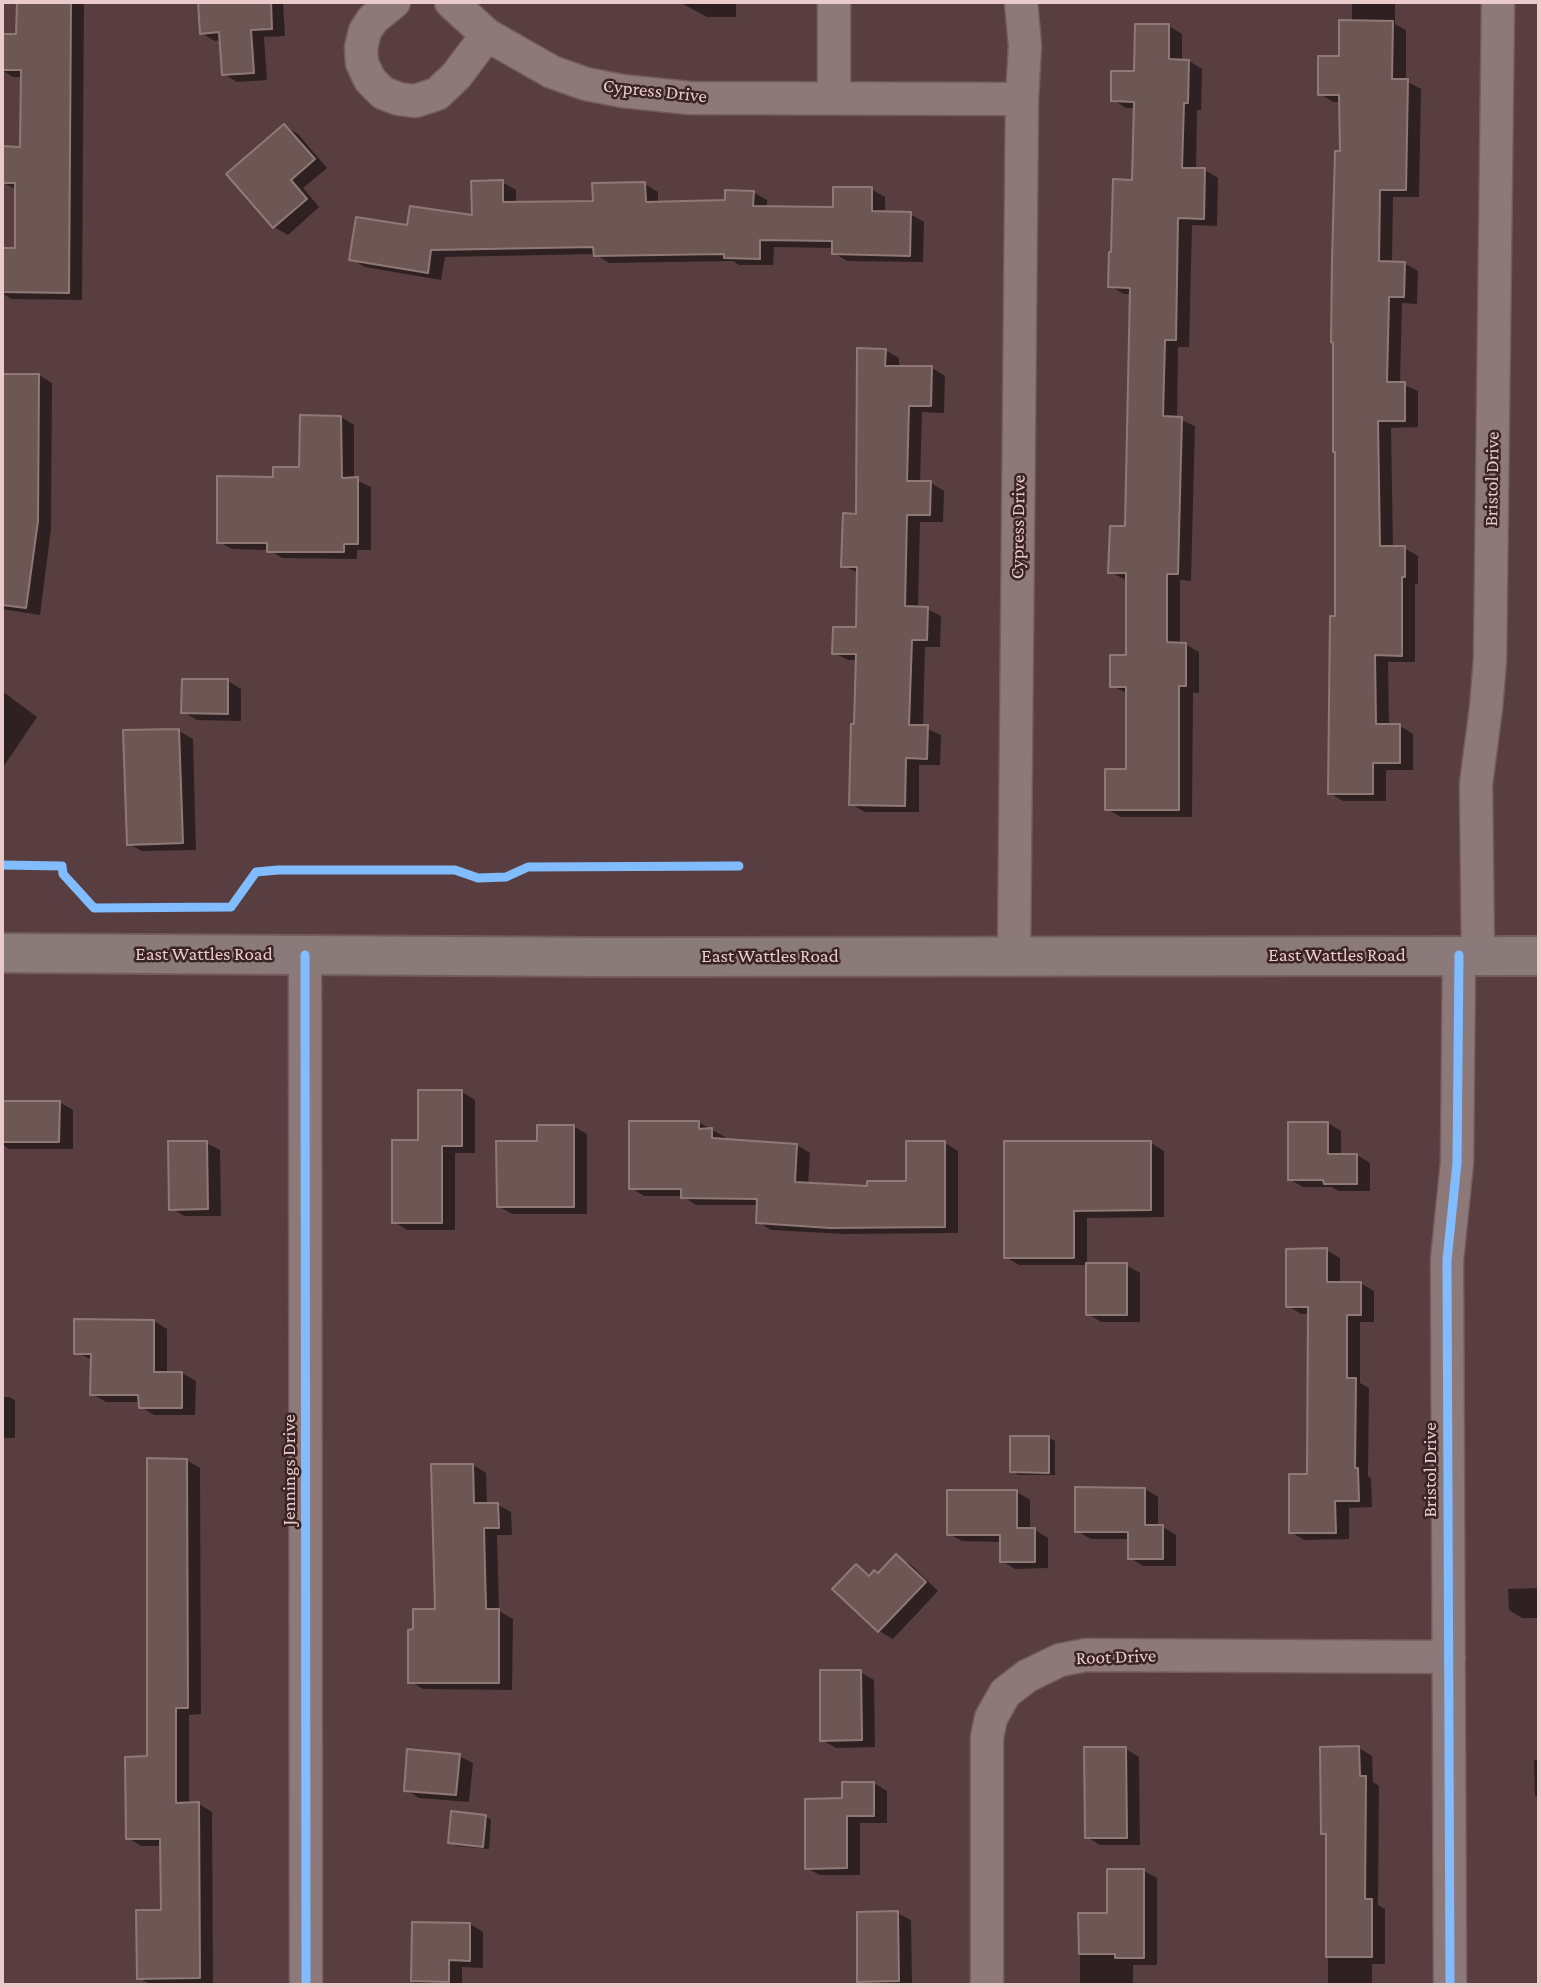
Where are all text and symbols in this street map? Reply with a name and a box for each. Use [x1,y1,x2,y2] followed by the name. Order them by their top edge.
[602,74,708,108] street label: Cypress Drive
[1480,431,1504,527] street label: Bristol Drive
[1006,475,1030,579] street label: Cypress Drive
[135,943,273,965] street label: East Wattles Road
[1268,944,1406,966] street label: East Wattles Road
[701,945,839,967] street label: East Wattles Road
[278,1415,300,1525] street label: Jennings Drive
[1419,1422,1441,1518] street label: Bristol Drive
[1075,1644,1157,1670] street label: Root Drive

